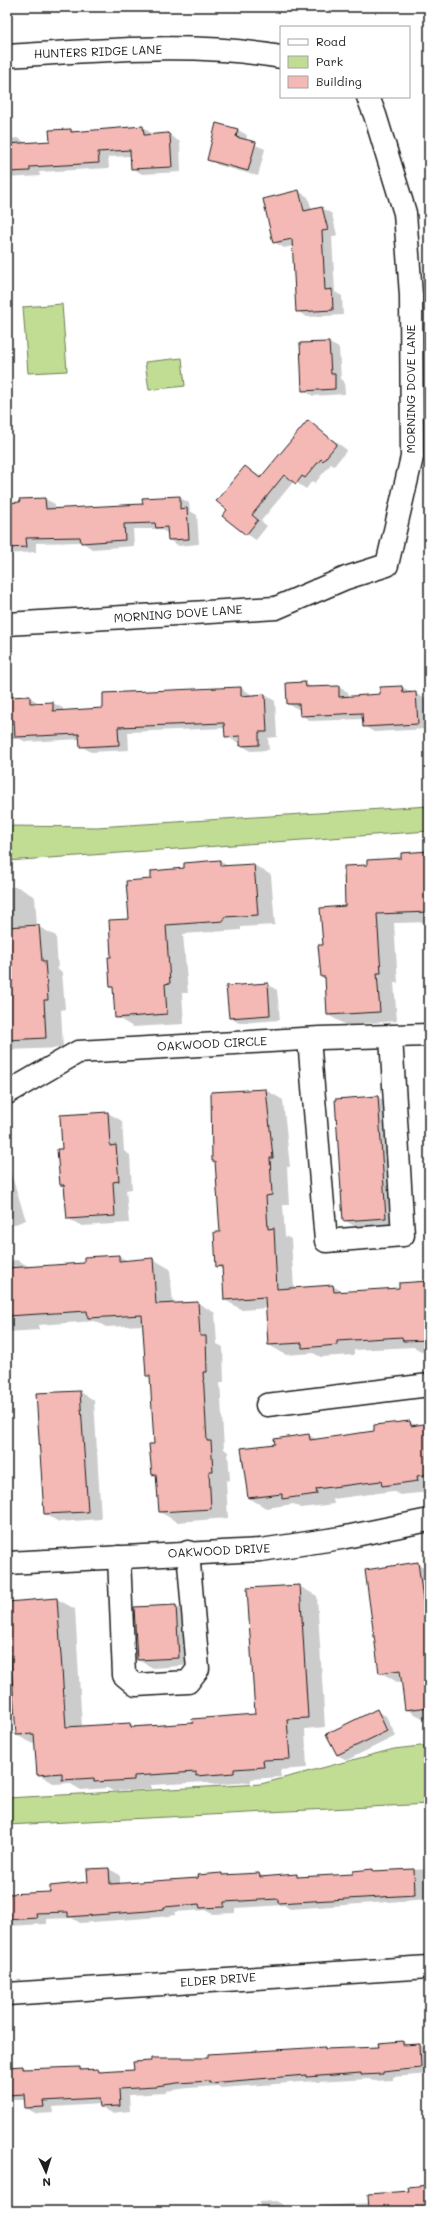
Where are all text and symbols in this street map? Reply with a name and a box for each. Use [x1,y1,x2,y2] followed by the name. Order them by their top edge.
[280,26,410,98] legend
[316,33,346,49] text: Road
[34,41,163,61] street label: HUNTERS RIDGE LANE
[316,53,343,69] text: Park
[316,73,362,89] text: Building
[402,324,418,454] street label: MORNING DOVE LANE
[113,601,243,625] street label: MORNING DOVE LANE
[157,1032,267,1054] street label: OAKWOOD CIRCLE
[167,1539,271,1561] street label: OAKWOOD DRIVE
[180,1968,256,1990] street label: ELDER DRIVE
[26,2152,66,2192] north arrow
[42,2175,51,2190] text: N

